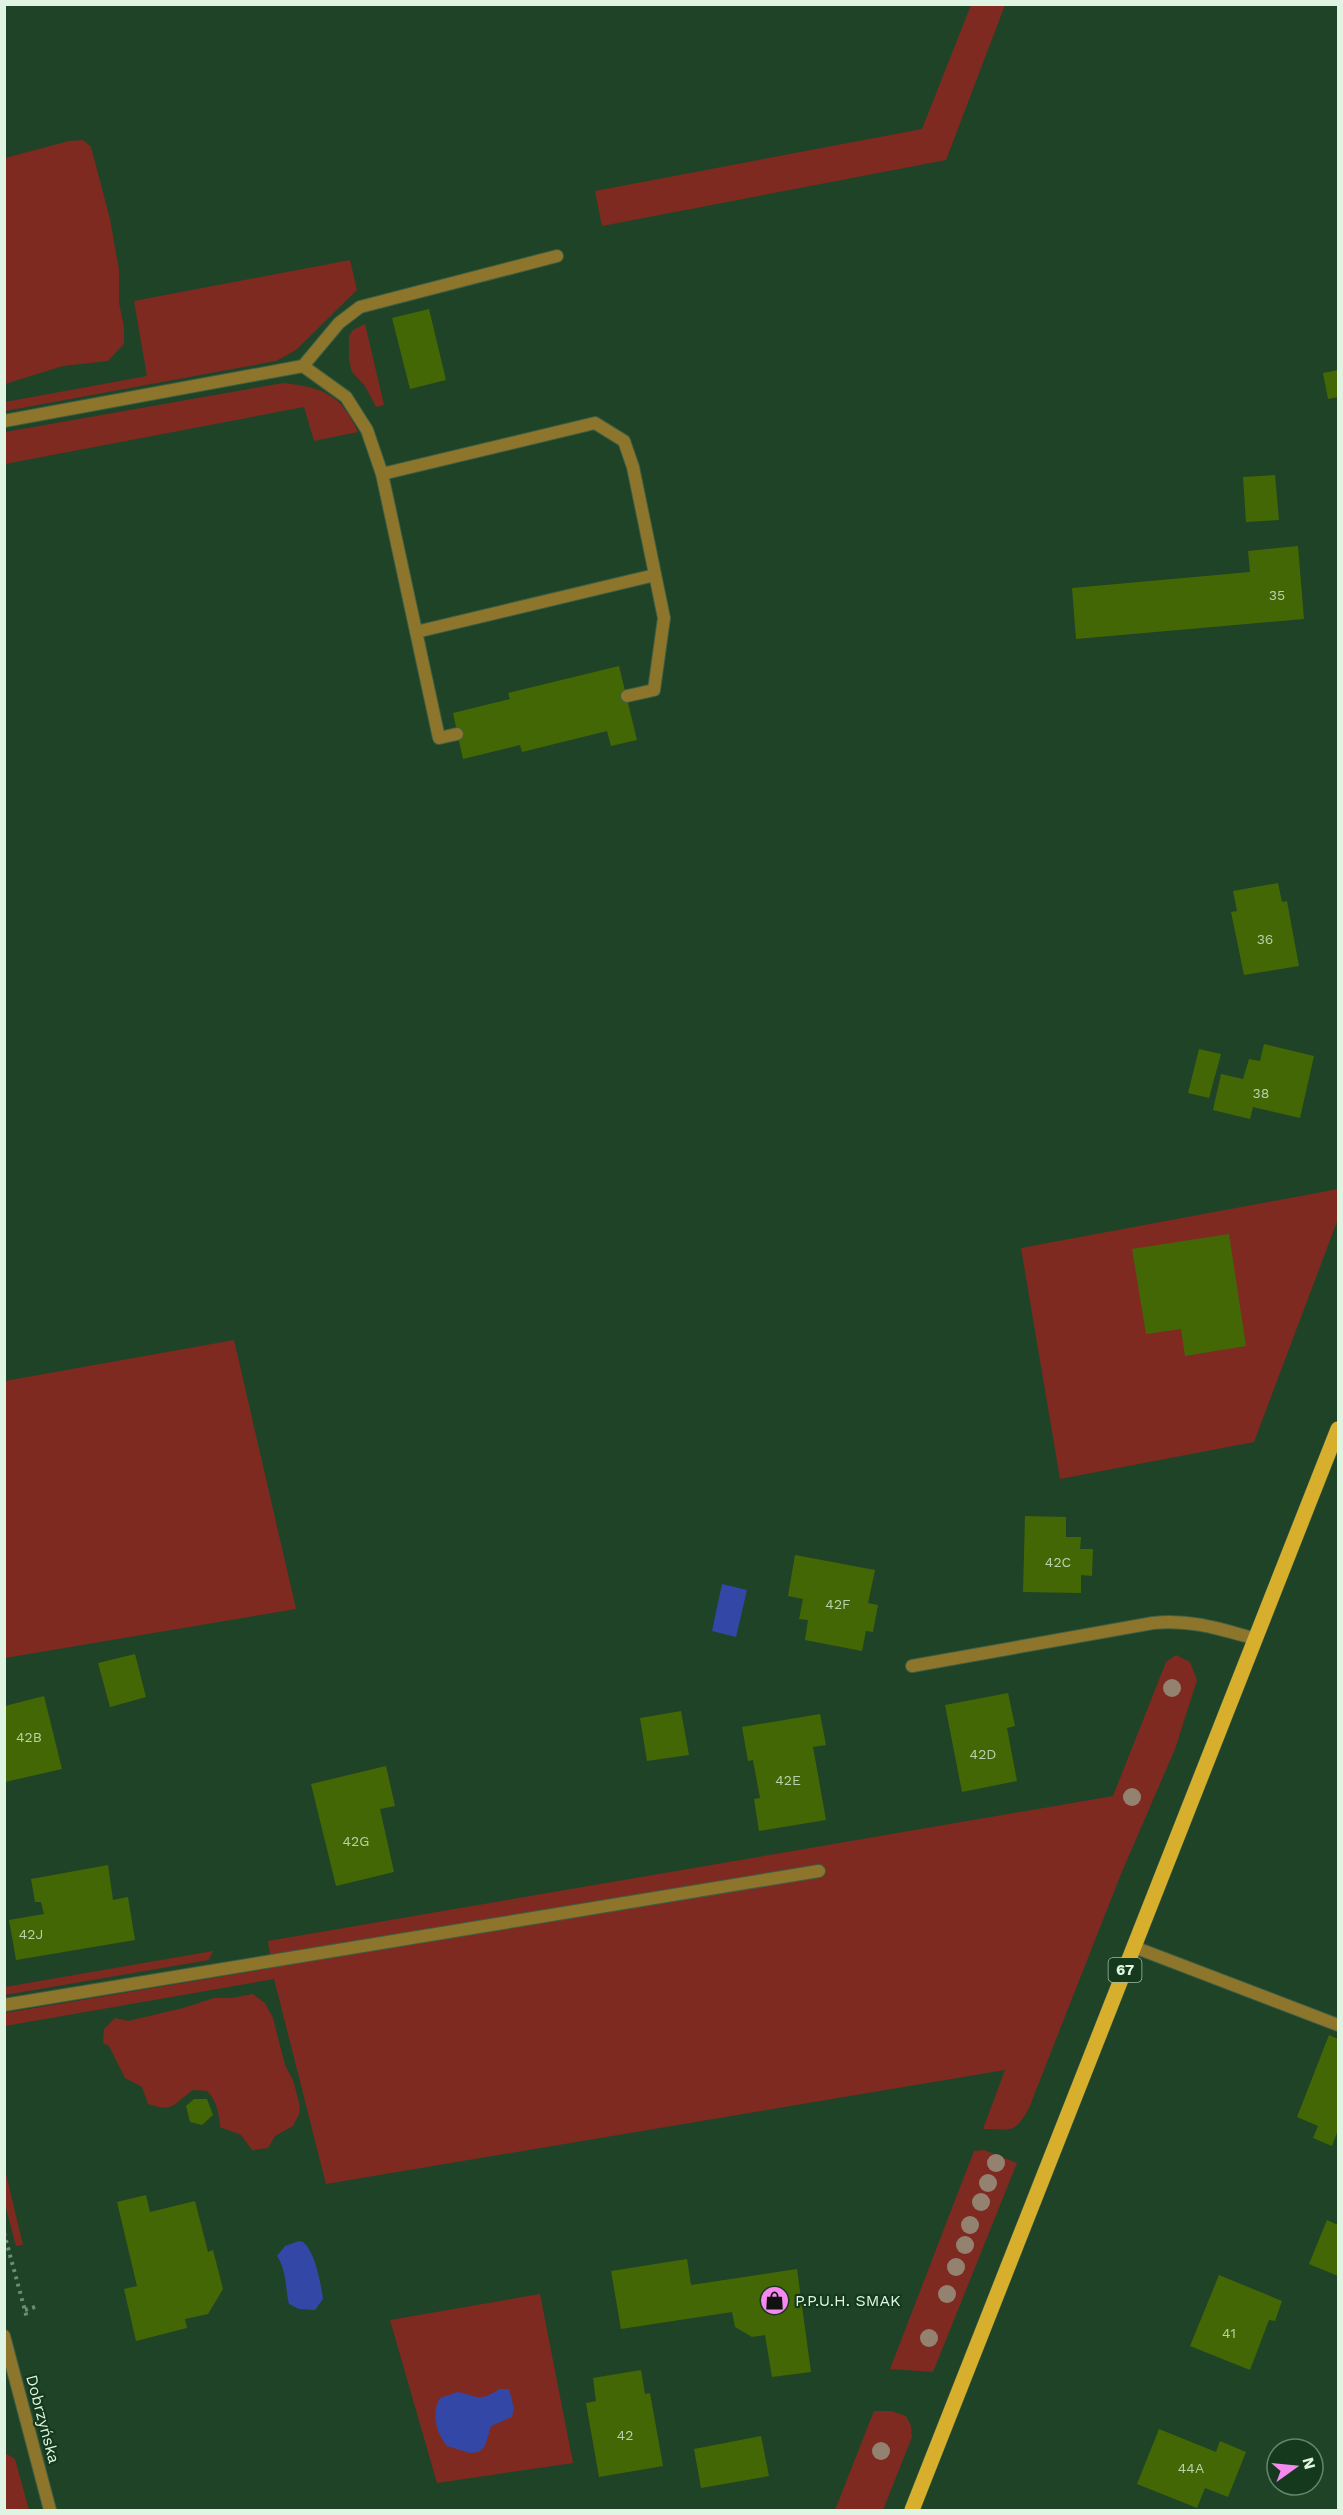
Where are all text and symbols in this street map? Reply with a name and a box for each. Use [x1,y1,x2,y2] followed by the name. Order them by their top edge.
[1269,587,1285,603] house number: 35
[1257,931,1273,947] house number: 36
[1253,1085,1269,1101] house number: 38
[1045,1554,1071,1570] house number: 42C
[825,1596,851,1612] house number: 42F
[16,1729,42,1745] house number: 42B
[970,1746,996,1762] house number: 42D
[775,1772,801,1788] house number: 42E
[343,1833,369,1849] house number: 42G
[19,1926,43,1942] house number: 42J
[1108,1958,1142,1982] road number: 67
[758,2284,790,2316] shop icon: P.P.U.H. SMAK
[795,2291,901,2310] place label: P.P.U.H. SMAK
[1222,2325,1236,2341] house number: 41
[22,2373,64,2465] street label: Dobrzyńska
[617,2427,633,2443] house number: 42
[1265,2437,1325,2497] north arrow
[1298,2455,1320,2471] text: N
[1178,2460,1204,2476] house number: 44A

